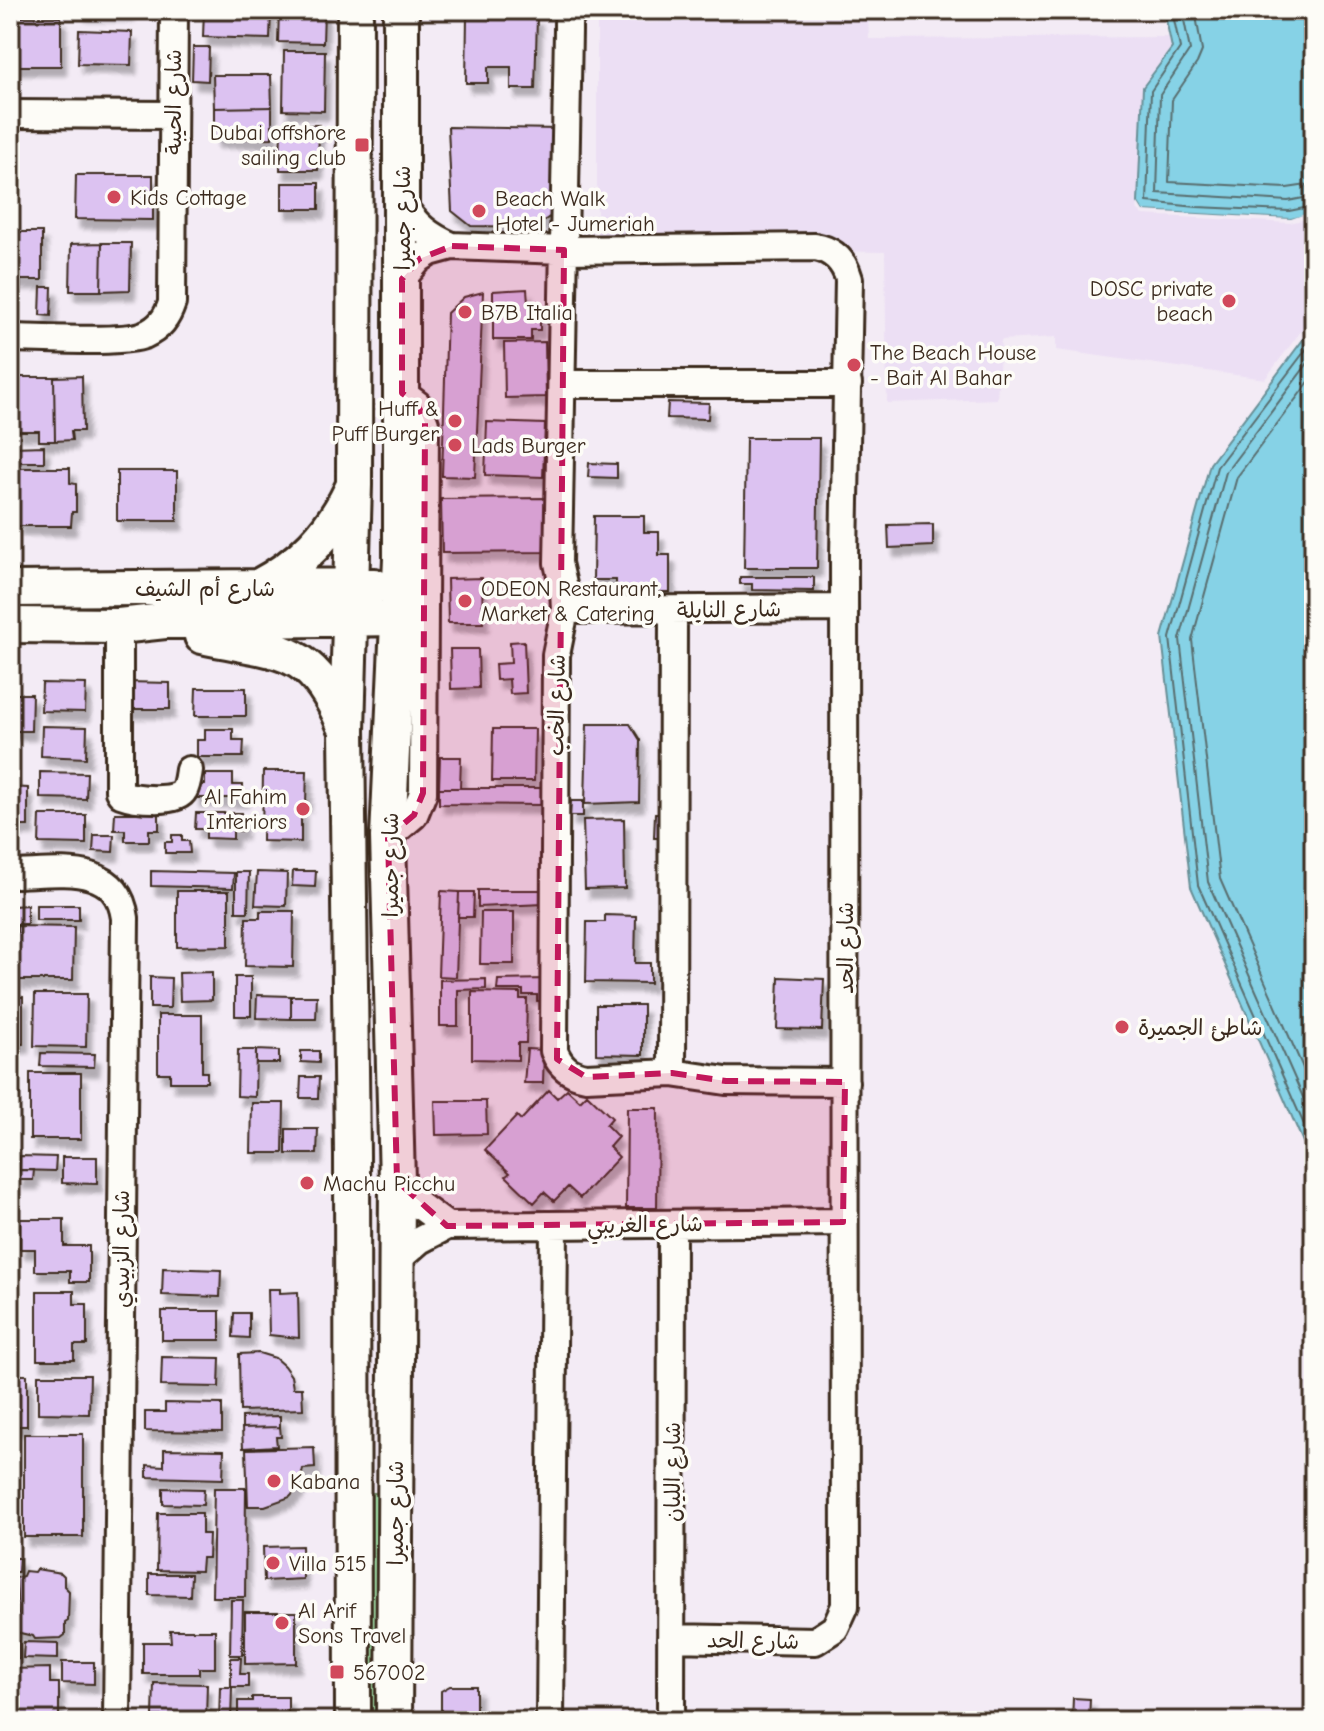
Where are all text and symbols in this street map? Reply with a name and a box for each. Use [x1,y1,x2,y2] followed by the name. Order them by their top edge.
[161,49,189,155] street label: شارع الحيبة
[210,120,346,171] place label: Dubai offshore sailing club
[353,136,371,154] marker: Dubai offshore sailing club
[390,166,418,270] street label: شارع جميرا
[130,185,246,211] place label: Kids Cottage
[495,186,655,237] place label: Beach Walk Hotel - Jumeriah
[105,188,123,206] marker: Kids Cottage
[470,202,488,220] marker: Beach Walk Hotel - Jumeriah
[1090,276,1213,327] place label: DOSC private beach
[1220,292,1238,310] marker: DOSC private beach
[481,300,573,326] place label: B7B Italia
[456,303,474,321] marker: B7B Italia
[870,340,1036,391] place label: The Beach House - Bait Al Bahar
[845,356,863,374] marker: The Beach House - Bait Al Bahar
[331,396,439,447] place label: Huff & Puff Burger
[446,412,464,430] marker: Huff & Puff Burger
[471,433,586,459] place label: Lads Burger
[446,436,464,454] marker: Lads Burger
[135,575,275,605] street label: شارع أم الشيف
[481,576,661,627] place label: ODEON Restaurant, Market & Catering
[456,592,474,610] marker: ODEON Restaurant, Market & Catering
[677,596,781,626] street label: شارع النايلة
[543,654,573,756] street label: شارع الخب
[204,784,287,835] place label: Al Fahim Interiors
[294,800,312,818] marker: Al Fahim Interiors
[378,813,406,917] street label: شارع جميرا
[833,902,861,994] street label: شارع الحد
[1138,1015,1263,1042] place label: شاطئ الجميرة
[1113,1018,1131,1036] marker: شاطئ الجميرة
[323,1171,455,1197] place label: Machu Picchu
[298,1174,316,1192] marker: Machu Picchu
[109,1190,138,1308] street label: شارع الزبيدي
[587,1211,703,1245] street label: شارع الغريبي
[660,1422,688,1522] street label: شارع الليان
[383,1461,411,1565] street label: شارع جميرا
[290,1469,360,1495] place label: Kabana
[265,1472,283,1490] marker: Kabana
[289,1551,367,1577] place label: Villa 515
[264,1554,282,1572] marker: Villa 515
[298,1598,406,1649] place label: Al Arif Sons Travel
[273,1614,291,1632] marker: Al Arif Sons Travel
[707,1627,799,1657] street label: شارع الحد
[353,1660,426,1686] place label: 567002
[328,1663,346,1681] marker: 567002

